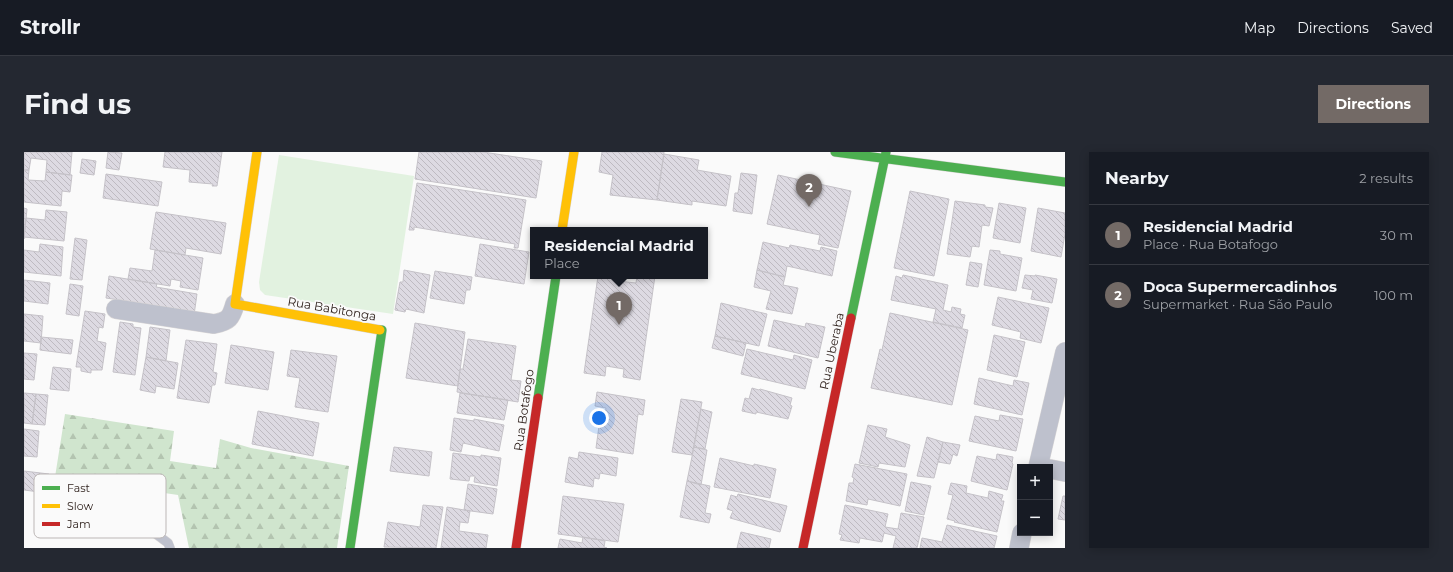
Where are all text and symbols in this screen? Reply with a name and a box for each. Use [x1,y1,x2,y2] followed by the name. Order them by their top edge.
[20,16,81,39] text: Strollr
[1244,19,1275,37] text: Map
[1297,19,1369,37] text: Directions
[1391,19,1433,37] text: Saved
[1318,85,1429,123] button: Directions
[24,87,131,121] text: Find us
[1105,168,1169,188] text: Nearby
[1359,170,1413,186] text: 2 results
[796,174,822,207] pin: 2
[1143,217,1293,236] text: Residencial Madrid
[530,227,708,279] popup
[1115,227,1121,243] text: 1
[1380,227,1413,243] text: 30 m
[544,236,694,255] text: Residencial Madrid
[1143,236,1278,252] text: Place · Rua Botafogo
[544,255,580,271] text: Place
[1143,277,1337,296] text: Doca Supermercadinhos
[1114,287,1122,303] text: 2
[1374,287,1413,303] text: 100 m
[606,292,632,325] pin: 1
[286,293,378,324] street label: Rua Babitonga
[1143,296,1332,312] text: Supermarket · Rua São Paulo
[816,311,847,391] street label: Rua Uberaba
[510,368,537,452] street label: Rua Botafogo
[589,408,609,428] your location
[1017,464,1053,536] map controls
[1017,464,1053,500] button: +
[34,474,166,538] legend
[67,481,91,495] text: Fast
[67,499,93,513] text: Slow
[1017,500,1053,536] button: −
[66,517,91,531] text: Jam

